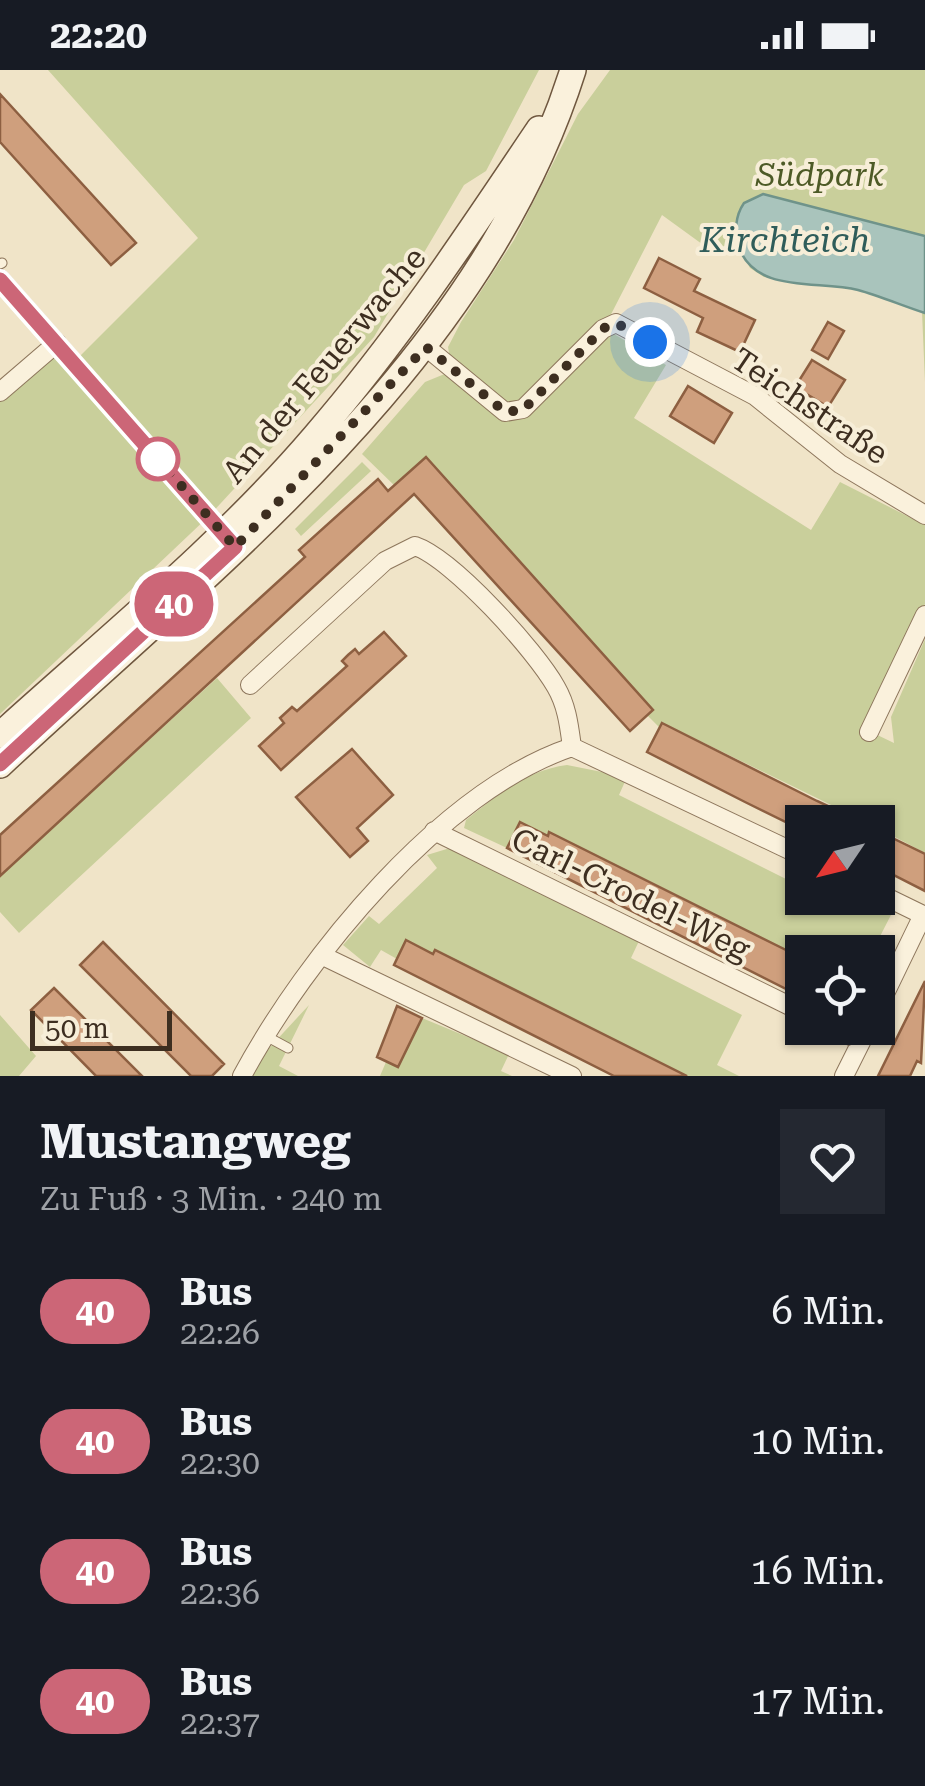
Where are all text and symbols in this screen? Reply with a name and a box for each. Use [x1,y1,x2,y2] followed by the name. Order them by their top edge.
[50,13,147,57] text: 22:20
[755,156,885,194] park label: Südpark
[699,220,870,261] water label: Kirchteich
[214,239,434,491] street label: An der Feuerwache
[625,317,675,367] your location
[725,340,895,472] street label: Teichstraße
[137,438,179,480] unlabelled marker
[129,572,219,636] line badge: 40
[154,584,194,625] text: 40
[785,805,895,915] north arrow
[785,805,895,1045] map controls
[506,820,757,969] street label: Carl-Crodel-Weg
[785,935,895,1045] button: locate
[30,1006,172,1050] scale bar
[45,1012,109,1045] text: 50 m
[780,1109,885,1214] button: heart
[40,1114,351,1170] text: Mustangweg
[40,1180,382,1218] text: Zu Fuß · 3 Min. · 240 m
[180,1270,252,1314] text: Bus
[771,1289,885,1333] text: 6 Min.
[75,1291,115,1332] text: 40
[180,1314,260,1352] text: 22:26
[180,1400,252,1444] text: Bus
[750,1419,885,1463] text: 10 Min.
[75,1421,115,1462] text: 40
[180,1444,260,1482] text: 22:30
[180,1530,252,1574] text: Bus
[750,1549,885,1593] text: 16 Min.
[75,1551,115,1592] text: 40
[180,1574,260,1612] text: 22:36
[180,1660,252,1704] text: Bus
[750,1679,885,1723] text: 17 Min.
[75,1681,115,1722] text: 40
[180,1704,260,1742] text: 22:37

